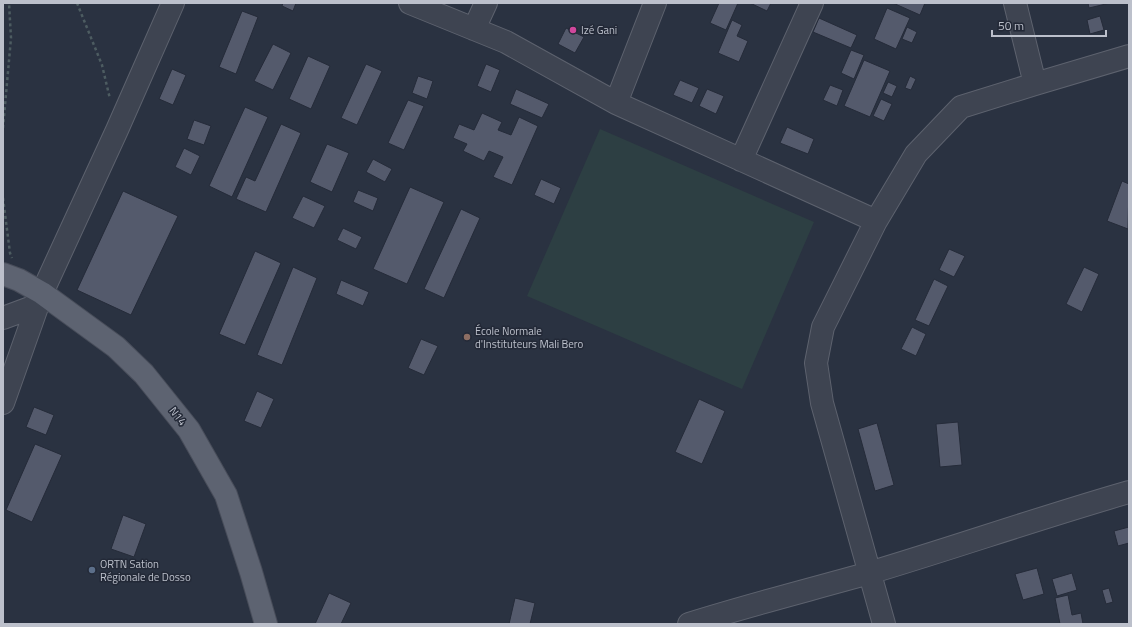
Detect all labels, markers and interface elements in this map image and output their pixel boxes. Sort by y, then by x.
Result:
scale bar [992,12,1106,38]
text: 50 m [998,16,1024,35]
place label: Izé Gani [581,22,617,38]
marker: Izé Gani [568,25,578,35]
place label: École Normale d'Instituteurs Mali Bero [475,323,584,352]
marker: École Normale d'Instituteurs Mali Bero [462,332,472,342]
street label: N14 [166,403,190,429]
place label: ORTN Sation Régionale de Dosso [100,556,191,585]
marker: ORTN Sation Régionale de Dosso [87,565,97,575]

